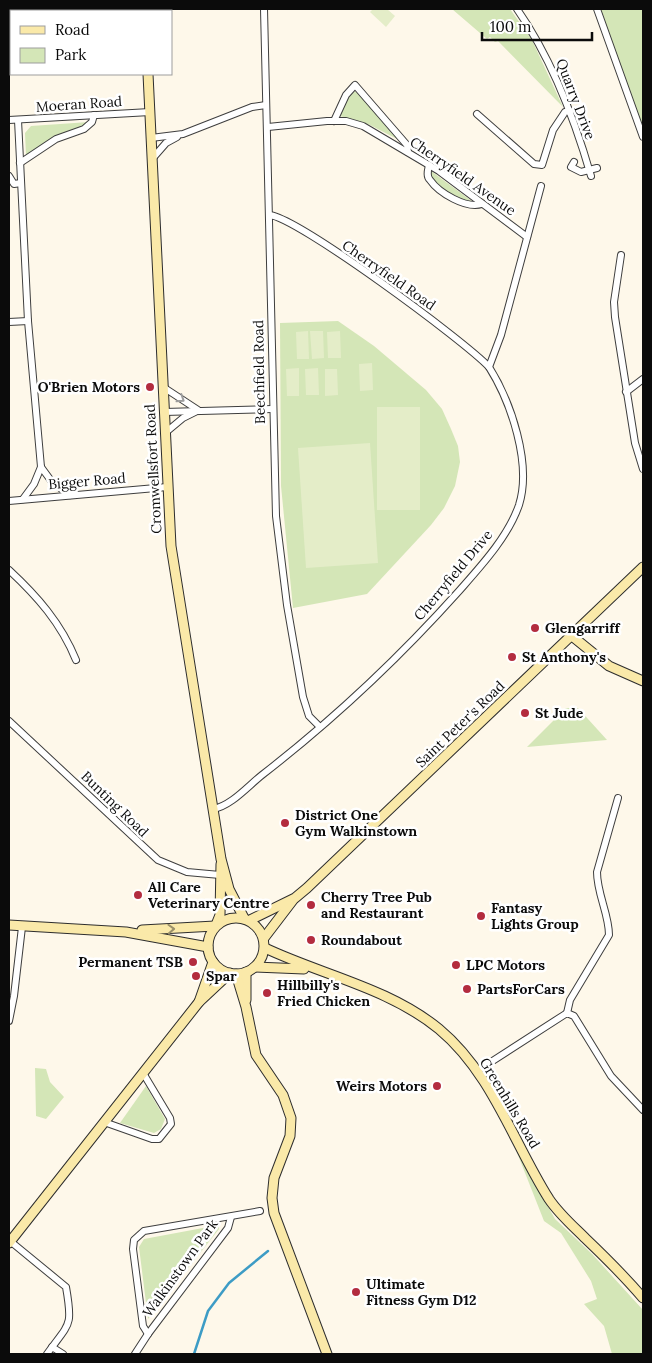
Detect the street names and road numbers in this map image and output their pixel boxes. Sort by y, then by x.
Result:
street label: Quarry Drive [552,56,600,142]
street label: Moeran Road [35,92,123,116]
street label: Cherryfield Avenue [407,133,520,220]
street label: Cherryfield Road [339,236,439,314]
street label: Beechfield Road [249,320,269,424]
street label: Cromwellsfort Road [141,404,165,534]
street label: Bigger Road [47,469,127,493]
street label: Cherryfield Drive [410,526,496,624]
street label: Saint Peter's Road [412,677,508,771]
street label: Bunting Road [77,767,153,841]
street label: Greenhills Road [476,1054,544,1152]
street label: Walkinstown Park [138,1215,222,1321]

